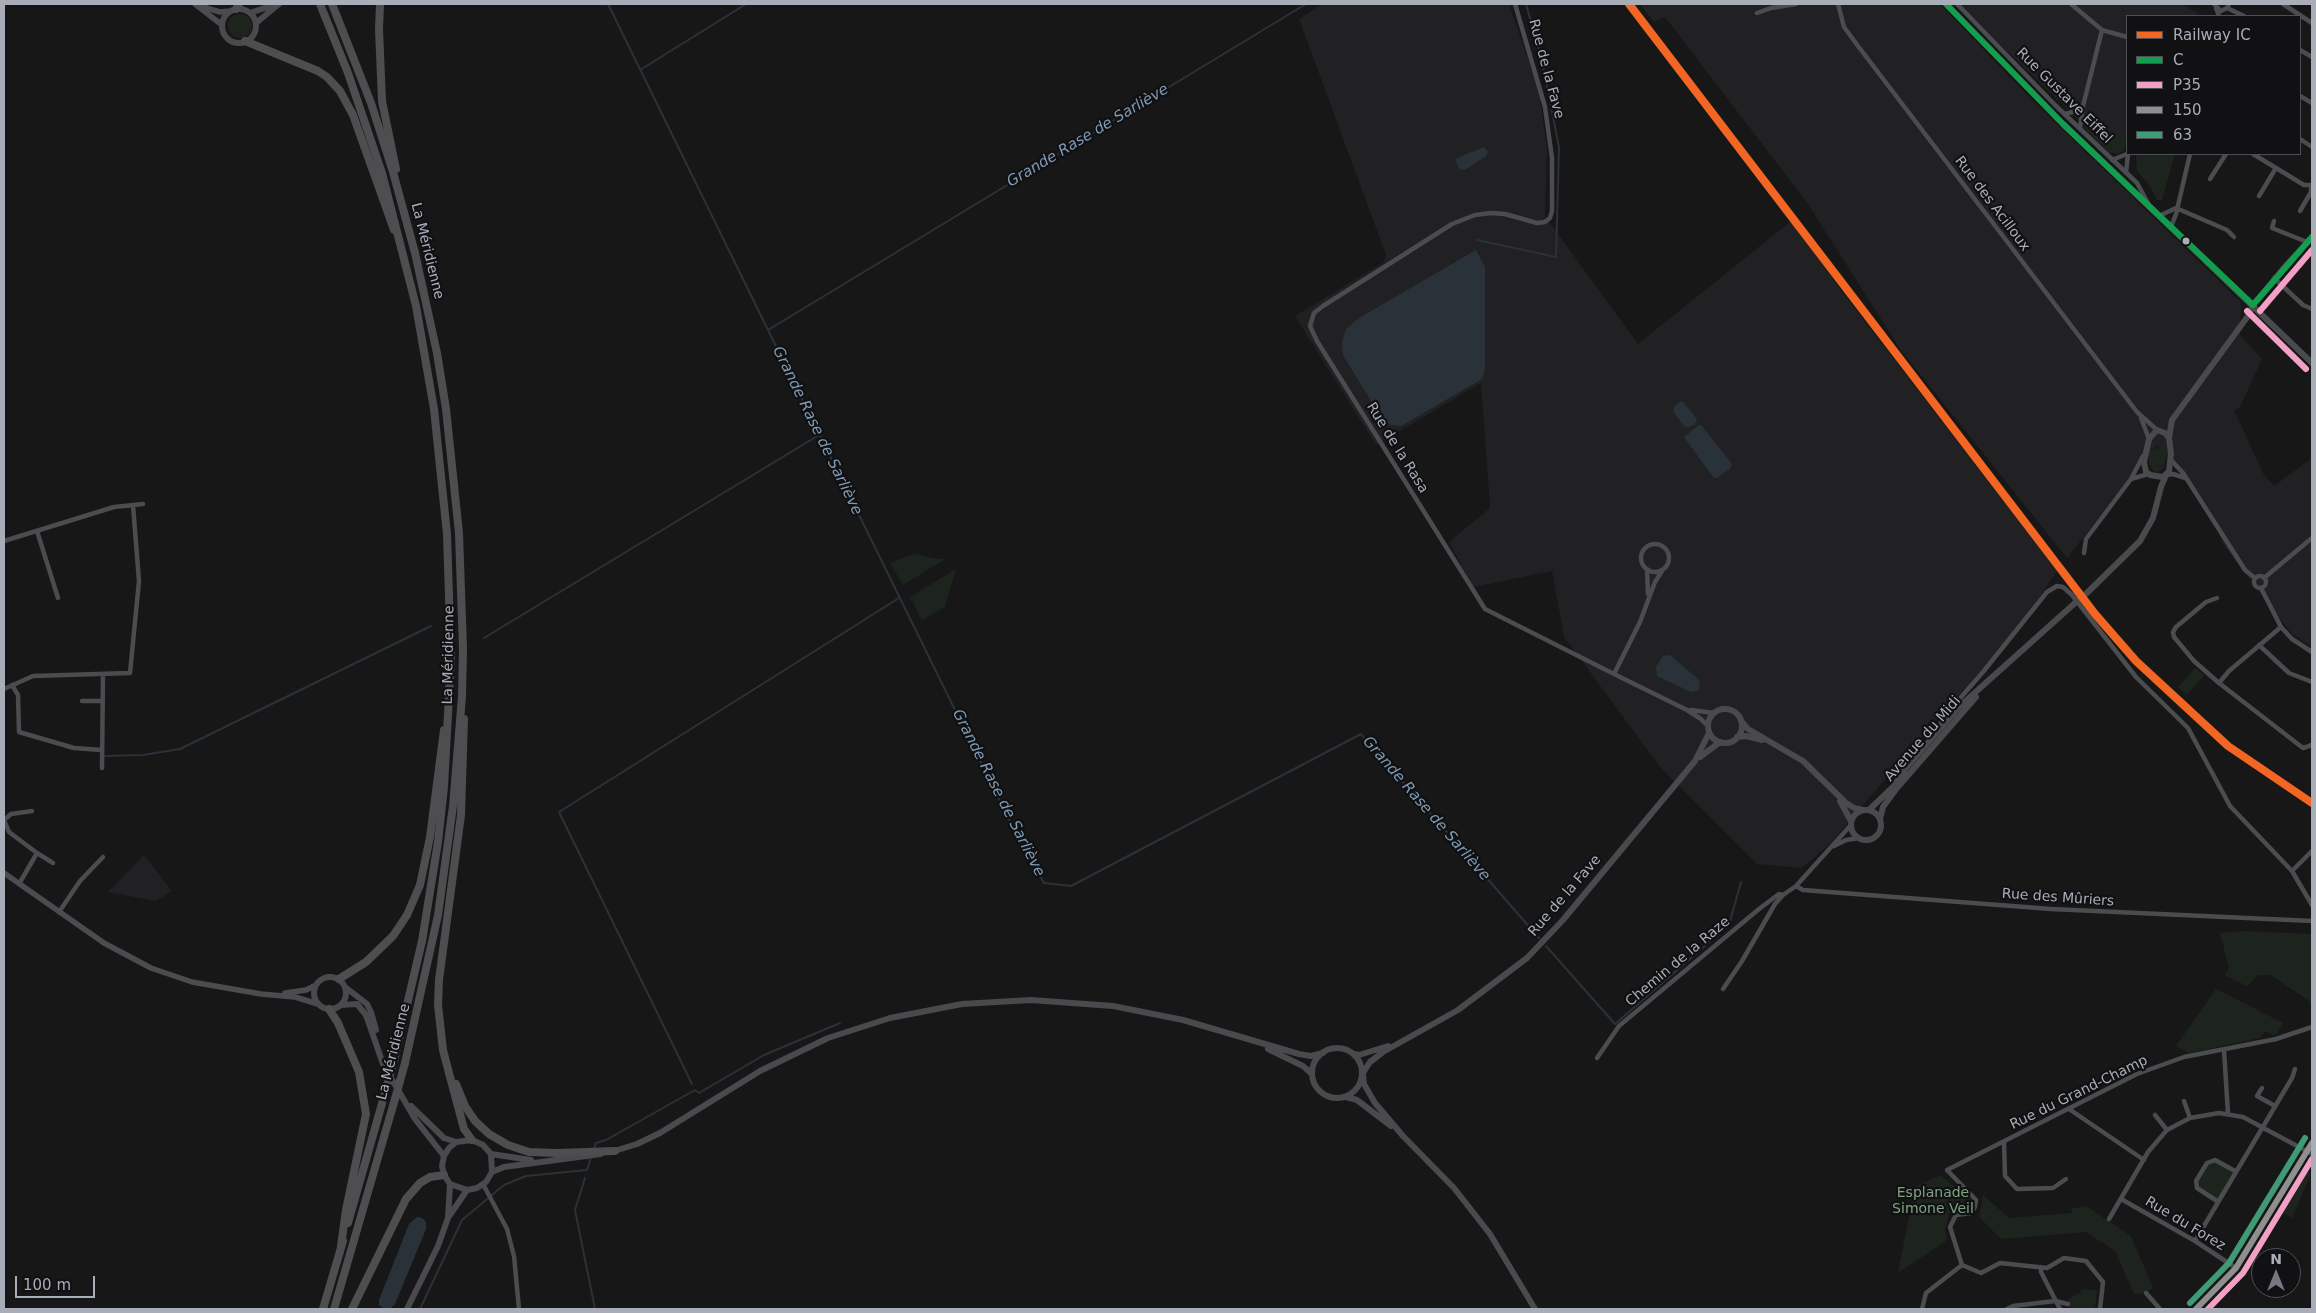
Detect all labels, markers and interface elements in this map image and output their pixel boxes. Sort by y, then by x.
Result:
legend [2126,15,2301,155]
street label: Rue de la Fave [1525,17,1567,121]
text: Railway IC [2173,26,2251,44]
street label: Rue Gustave Eiffel [2013,45,2115,147]
text: C [2173,51,2183,69]
text: P35 [2173,76,2201,94]
water label: Grande Rase de Sarliève [1004,81,1172,191]
text: 150 [2173,101,2202,119]
text: 63 [2173,126,2192,144]
street label: Rue des Acilloux [1951,153,2033,255]
street label: La Méridienne [407,201,447,301]
unlabelled marker [2181,236,2191,246]
water label: Grande Rase de Sarliève [768,344,866,518]
street label: Rue de la Rasa [1362,400,1432,496]
street label: La Méridienne [440,605,458,705]
street label: Avenue du Midi [1881,693,1965,785]
water label: Grande Rase de Sarliève [948,706,1048,880]
water label: Grande Rase de Sarliève [1358,733,1494,885]
street label: Rue de la Fave [1525,852,1605,940]
street label: Rue des Mûriers [2001,886,2115,910]
street label: Chemin de la Raze [1622,913,1734,1011]
street label: La Méridienne [374,1002,414,1102]
street label: Rue du Grand-Champ [2007,1052,2151,1134]
park label: Esplanade Simone Veil [1892,1185,1974,1218]
street label: Rue du Forez [2142,1193,2228,1255]
north arrow [2251,1248,2301,1298]
text: N [2270,1251,2282,1267]
scale bar [18,1266,98,1298]
text: 100 m [23,1276,71,1294]

